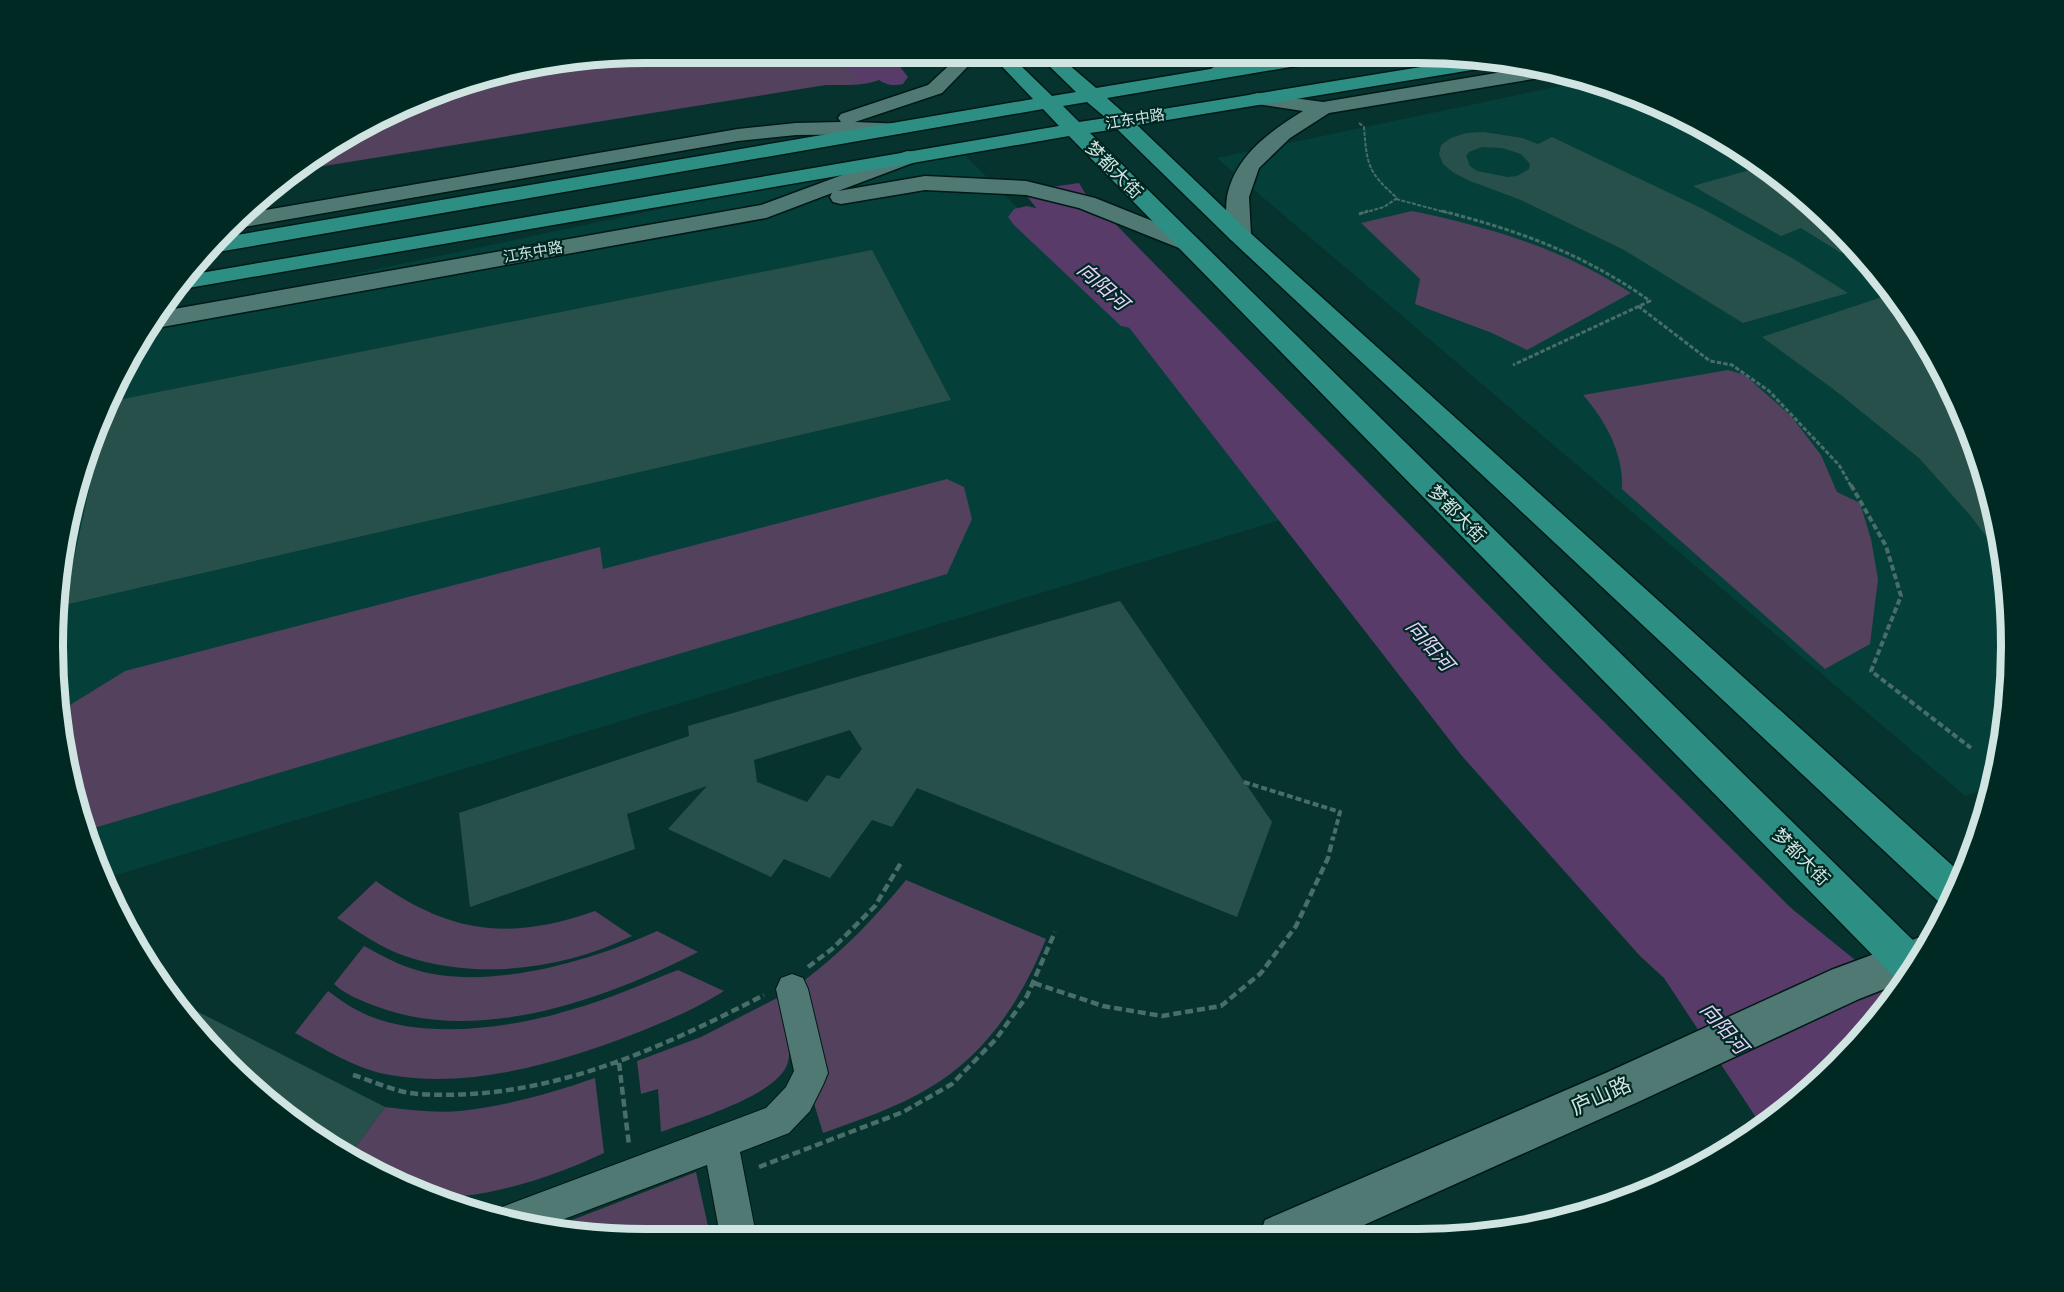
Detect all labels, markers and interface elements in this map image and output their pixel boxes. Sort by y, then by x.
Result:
street label: 江东中路 [1104,105,1166,132]
street label: 梦都大街 [1082,137,1147,202]
street label: 江东中路 [502,238,564,265]
water label: 向阳河 [1073,257,1136,317]
street label: 梦都大街 [1425,481,1490,546]
water label: 向阳河 [1402,614,1461,678]
street label: 梦都大街 [1769,824,1834,889]
water label: 向阳河 [1696,997,1755,1061]
street label: 庐山路 [1567,1071,1634,1119]

